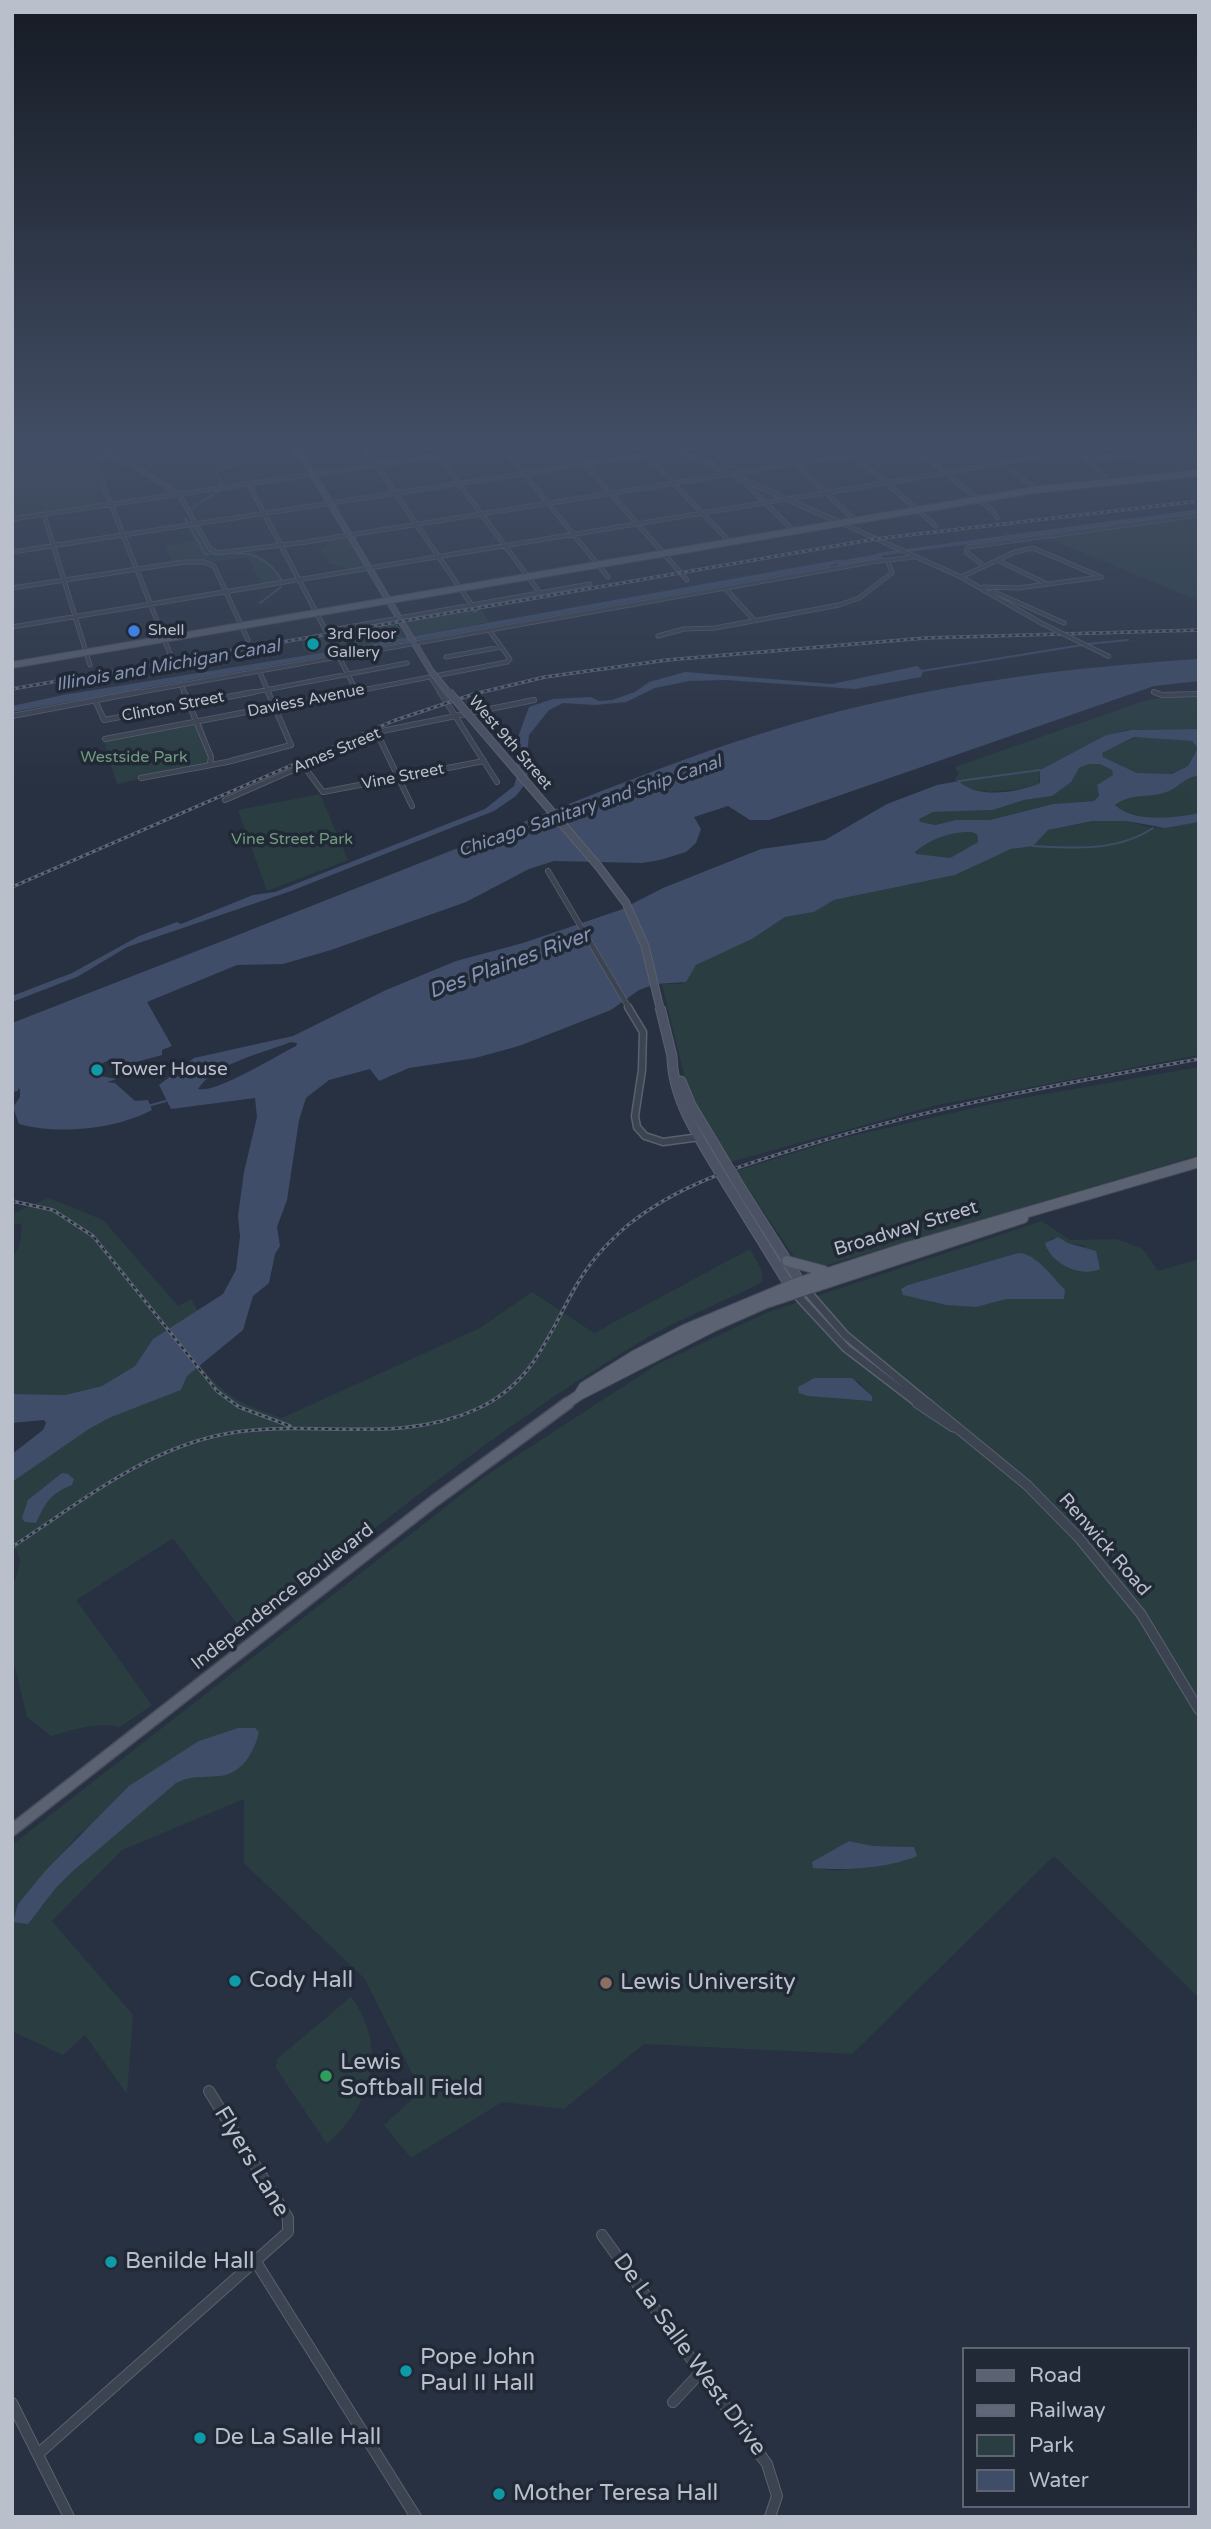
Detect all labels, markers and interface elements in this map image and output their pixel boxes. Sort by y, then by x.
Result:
place label: Shell [148,621,184,641]
marker: Shell [126,623,142,639]
place label: 3rd Floor Gallery [327,625,396,663]
water label: Illinois and Michigan Canal [54,636,282,696]
marker: 3rd Floor Gallery [305,636,321,652]
street label: Daviess Avenue [246,680,366,722]
street label: Clinton Street [120,688,226,726]
street label: West 9th Street [464,692,556,794]
street label: Ames Street [290,724,384,778]
park label: Westside Park [80,748,188,768]
water label: Chicago Sanitary and Ship Canal [455,752,725,862]
street label: Vine Street [360,760,446,794]
park label: Vine Street Park [231,830,353,850]
water label: Des Plaines River [426,923,594,1005]
place label: Tower House [111,1059,228,1081]
marker: Tower House [89,1062,105,1078]
street label: Broadway Street [831,1196,981,1262]
street label: Renwick Road [1053,1489,1155,1601]
street label: Independence Boulevard [187,1519,379,1675]
place label: Cody Hall [249,1967,353,1995]
place label: Lewis University [620,1969,796,1997]
marker: Cody Hall [227,1973,243,1989]
marker: Lewis University [598,1975,614,1991]
place label: Lewis Softball Field [340,2049,483,2103]
marker: Lewis Softball Field [318,2068,334,2084]
street label: Flyers Lane [207,2102,295,2222]
place label: Benilde Hall [125,2248,255,2276]
street label: De La Salle West Drive [606,2249,772,2461]
marker: Benilde Hall [103,2254,119,2270]
place label: Pope John Paul II Hall [420,2344,535,2398]
legend [962,2347,1190,2508]
marker: Pope John Paul II Hall [398,2363,414,2379]
text: Road [1029,2363,1082,2388]
text: Railway [1029,2398,1106,2423]
place label: De La Salle Hall [214,2424,381,2452]
marker: De La Salle Hall [192,2430,208,2446]
text: Park [1029,2433,1074,2458]
text: Water [1029,2468,1089,2493]
place label: Mother Teresa Hall [513,2480,718,2508]
marker: Mother Teresa Hall [491,2486,507,2502]

